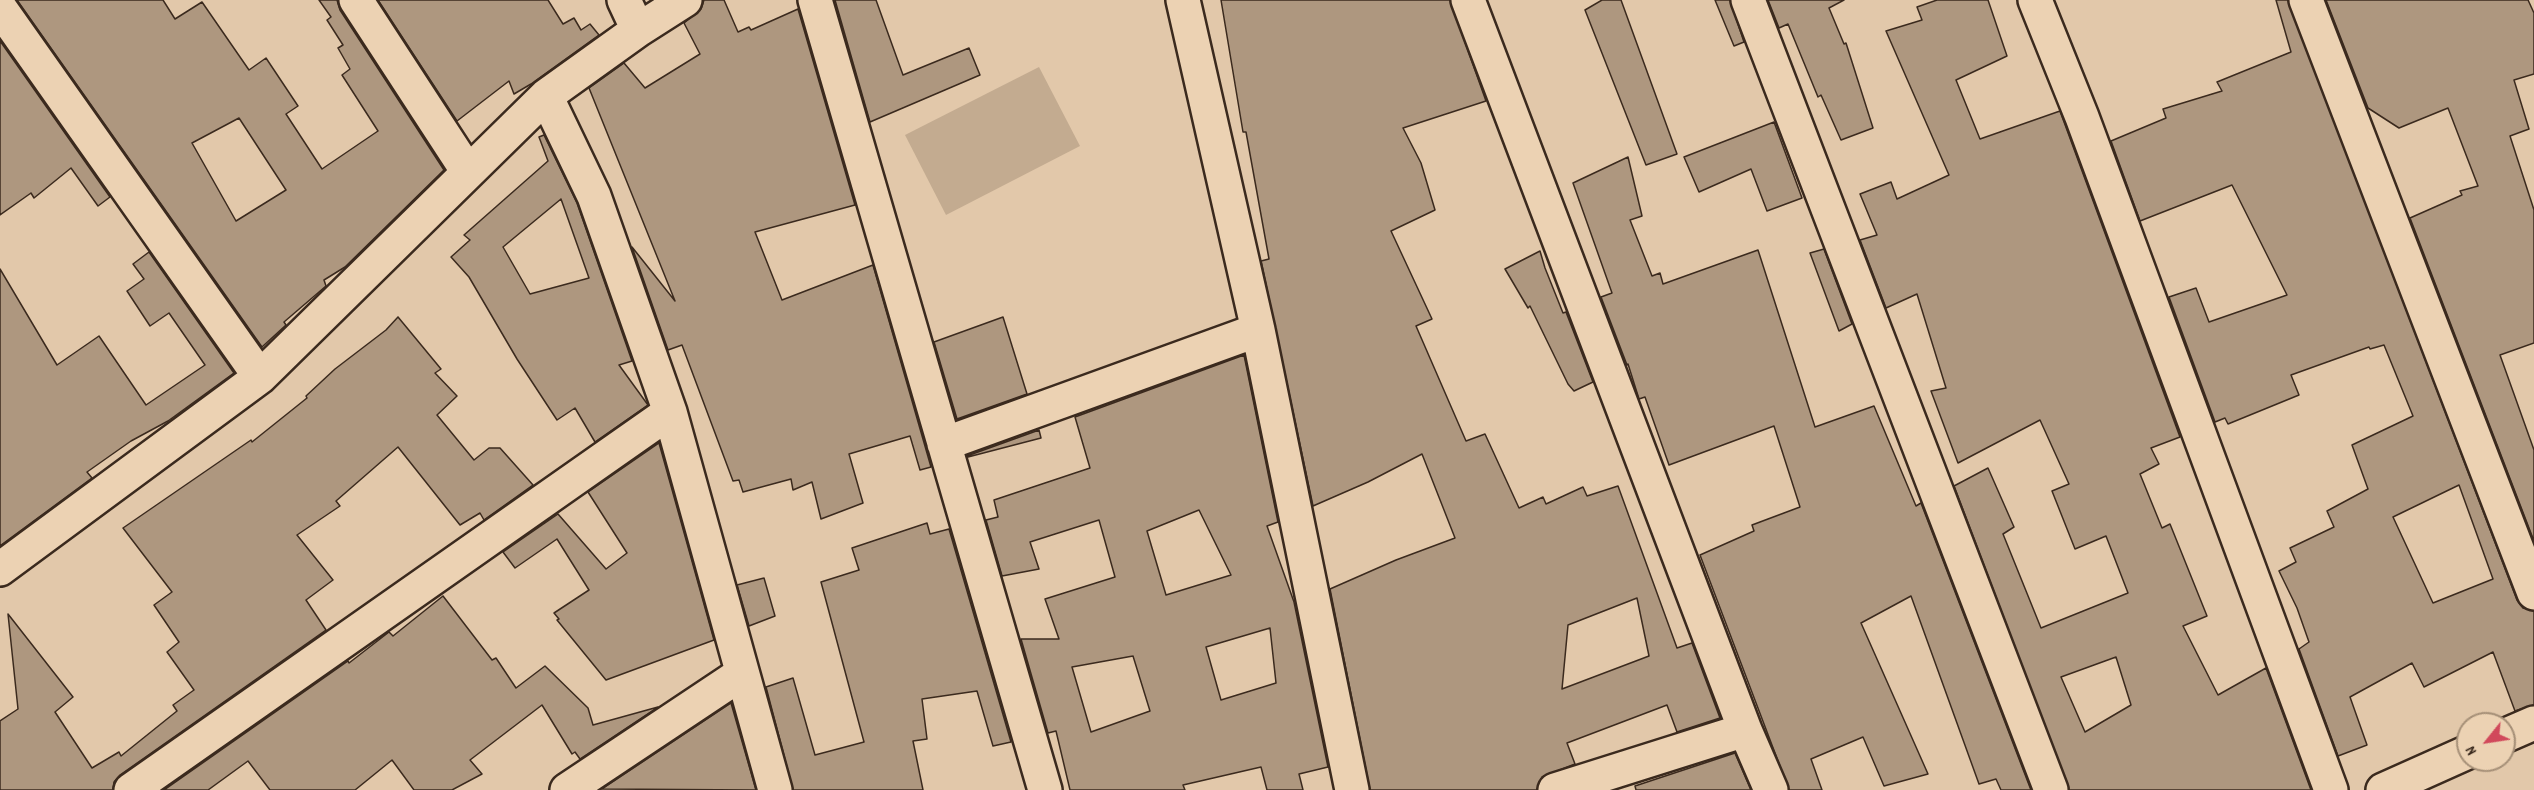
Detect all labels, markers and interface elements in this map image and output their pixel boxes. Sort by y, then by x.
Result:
north arrow [2456,712,2516,772]
text: N [2460,741,2484,759]

